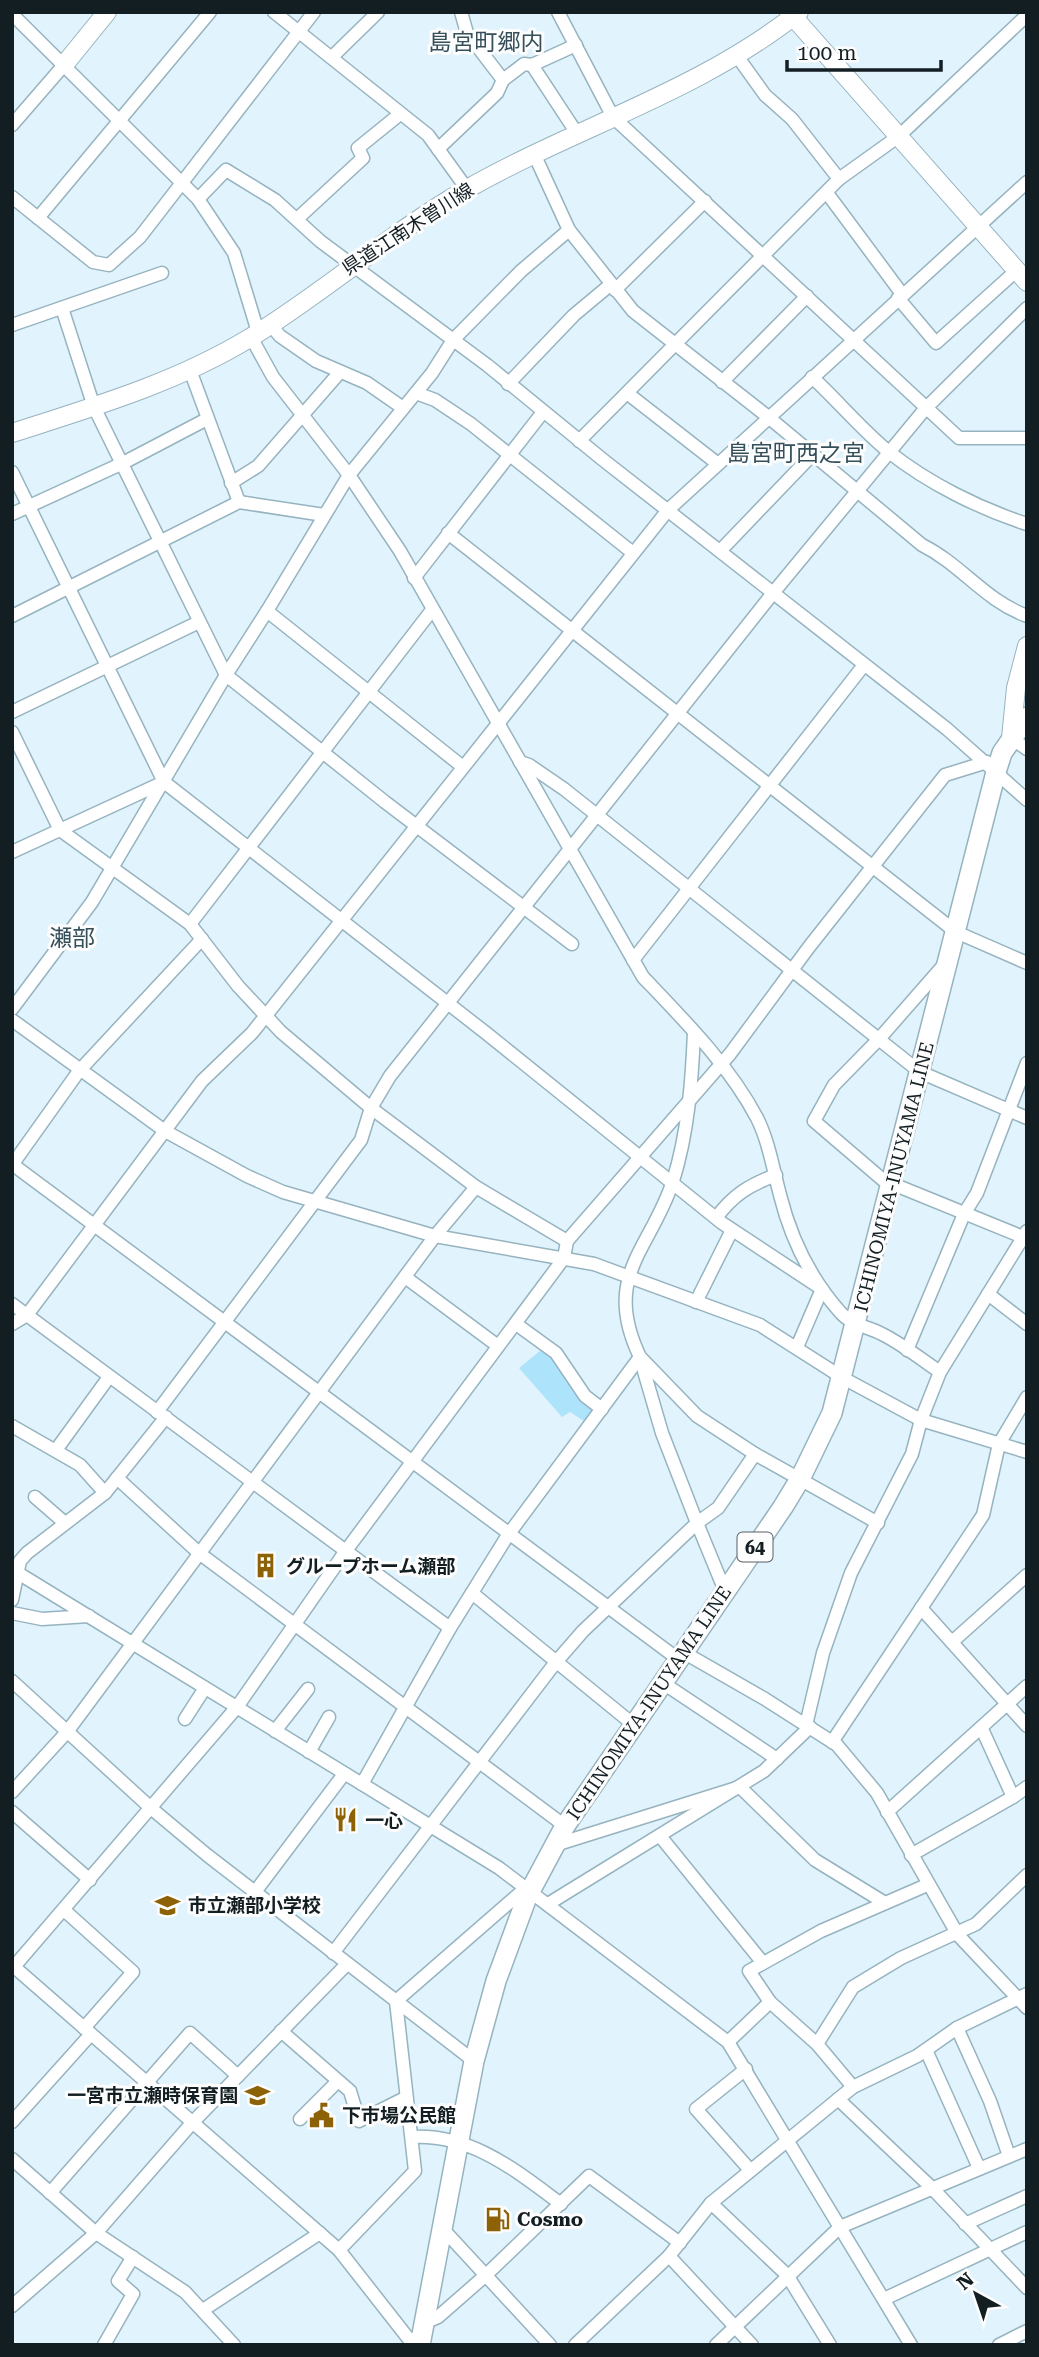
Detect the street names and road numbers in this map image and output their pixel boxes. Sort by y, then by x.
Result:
street label: 県道江南木曽川線 [338,178,478,280]
street label: ICHINOMIYA-INUYAMA LINE [849,1040,939,1314]
road number: 64 [738,1532,772,1562]
street label: ICHINOMIYA-INUYAMA LINE [562,1582,736,1824]

